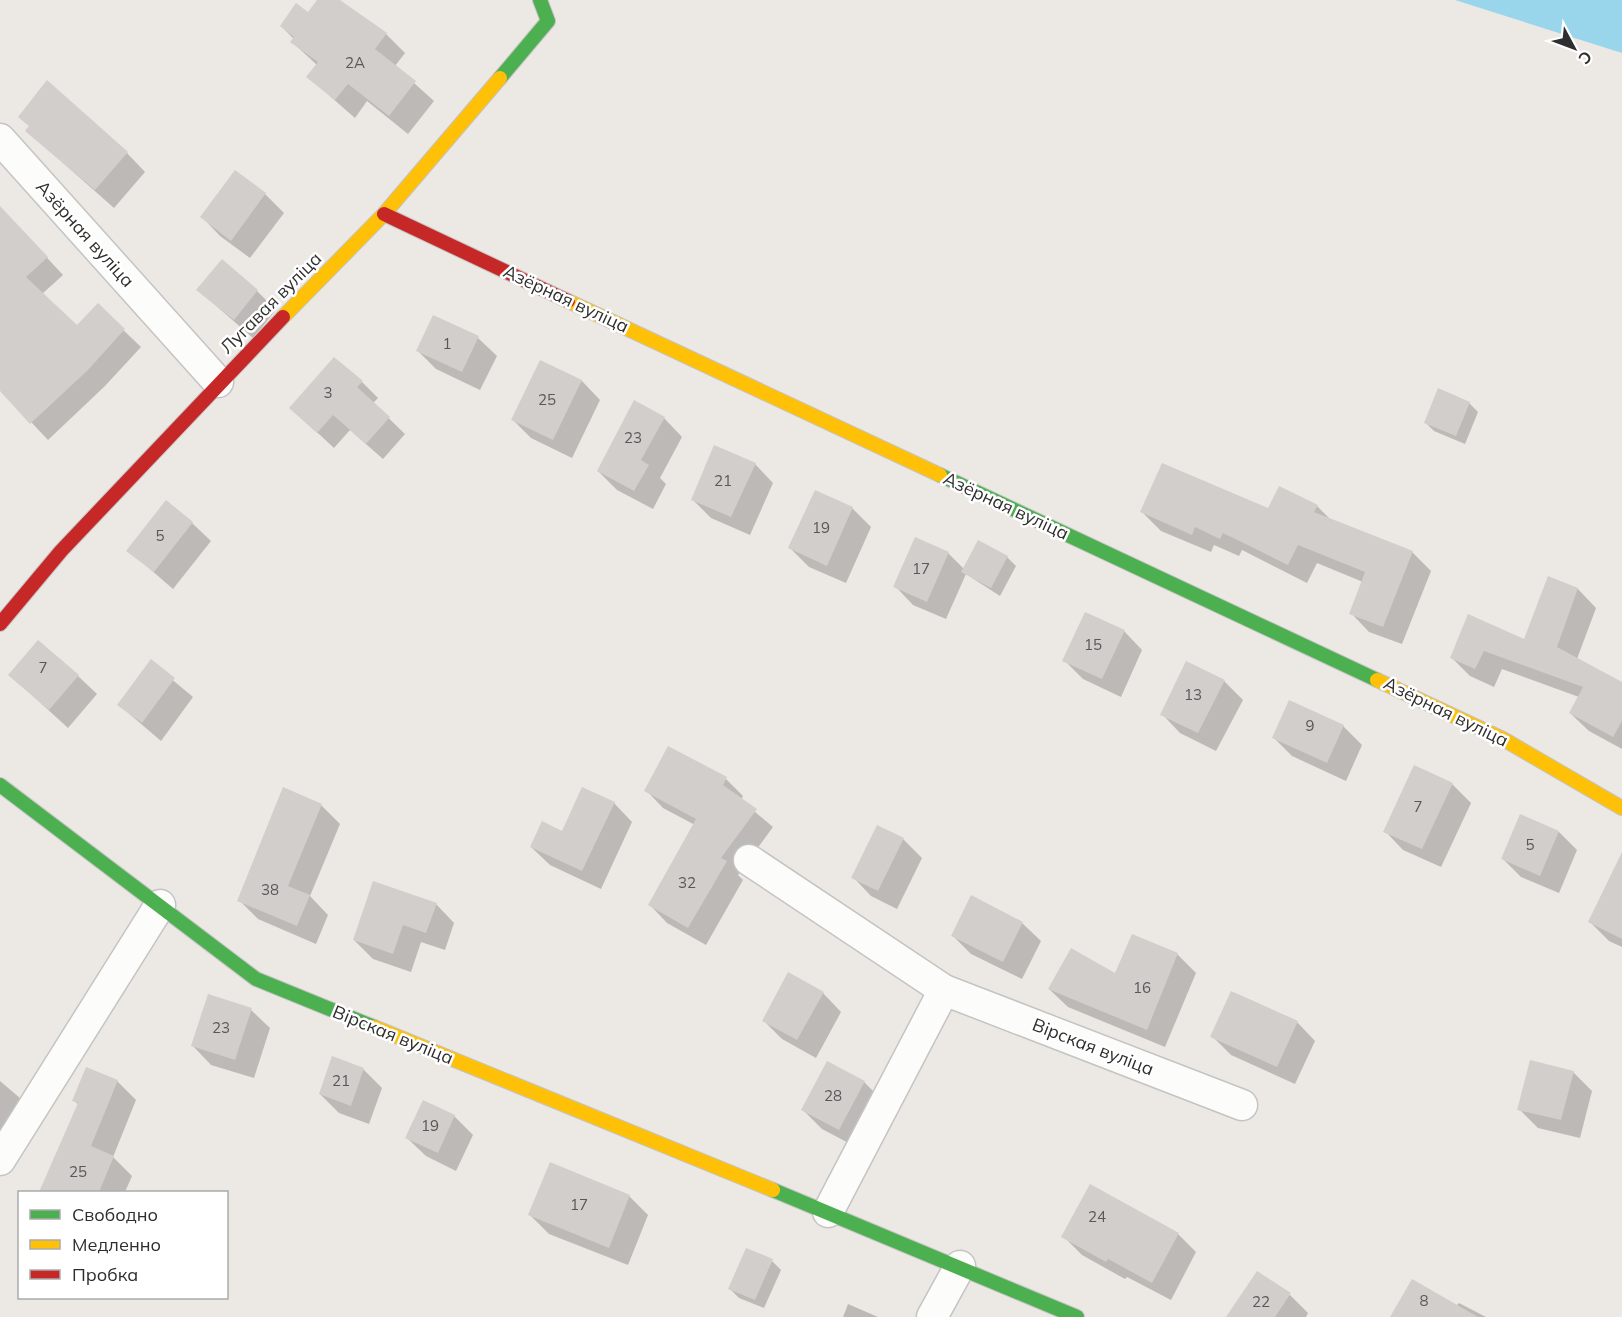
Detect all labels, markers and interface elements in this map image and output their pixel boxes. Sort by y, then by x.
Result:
north arrow [1544,18,1604,78]
text: С [1574,47,1596,69]
house number: 2А [345,53,365,72]
street label: Азёрная вуліца [31,175,139,292]
street label: Лугавая вуліца [215,247,326,358]
street label: Азёрная вуліца [500,259,633,338]
house number: 1 [442,334,452,353]
house number: 3 [323,383,333,402]
house number: 25 [538,390,556,409]
house number: 23 [624,428,642,447]
street label: Азёрная вуліца [940,466,1073,545]
house number: 21 [714,471,732,490]
house number: 19 [812,518,830,537]
house number: 5 [155,526,165,545]
house number: 17 [912,559,930,578]
house number: 15 [1084,635,1102,654]
house number: 7 [38,658,48,677]
street label: Азёрная вуліца [1380,671,1512,752]
house number: 13 [1184,685,1202,704]
house number: 9 [1305,716,1315,735]
house number: 7 [1413,797,1423,816]
house number: 5 [1525,835,1535,854]
house number: 32 [678,873,696,892]
house number: 38 [261,880,279,899]
house number: 16 [1133,978,1151,997]
street label: Вірская вуліца [329,1000,457,1069]
street label: Вірская вуліца [1029,1013,1157,1080]
house number: 23 [212,1018,230,1037]
house number: 21 [332,1071,350,1090]
house number: 28 [824,1086,842,1105]
house number: 19 [421,1116,439,1135]
house number: 25 [69,1162,87,1181]
legend [18,1191,228,1299]
house number: 17 [570,1195,588,1214]
text: Свободно [72,1203,158,1226]
house number: 24 [1088,1207,1106,1226]
text: Медленно [72,1233,161,1256]
text: Пробка [72,1263,138,1286]
house number: 8 [1419,1291,1429,1310]
house number: 22 [1252,1292,1270,1311]

